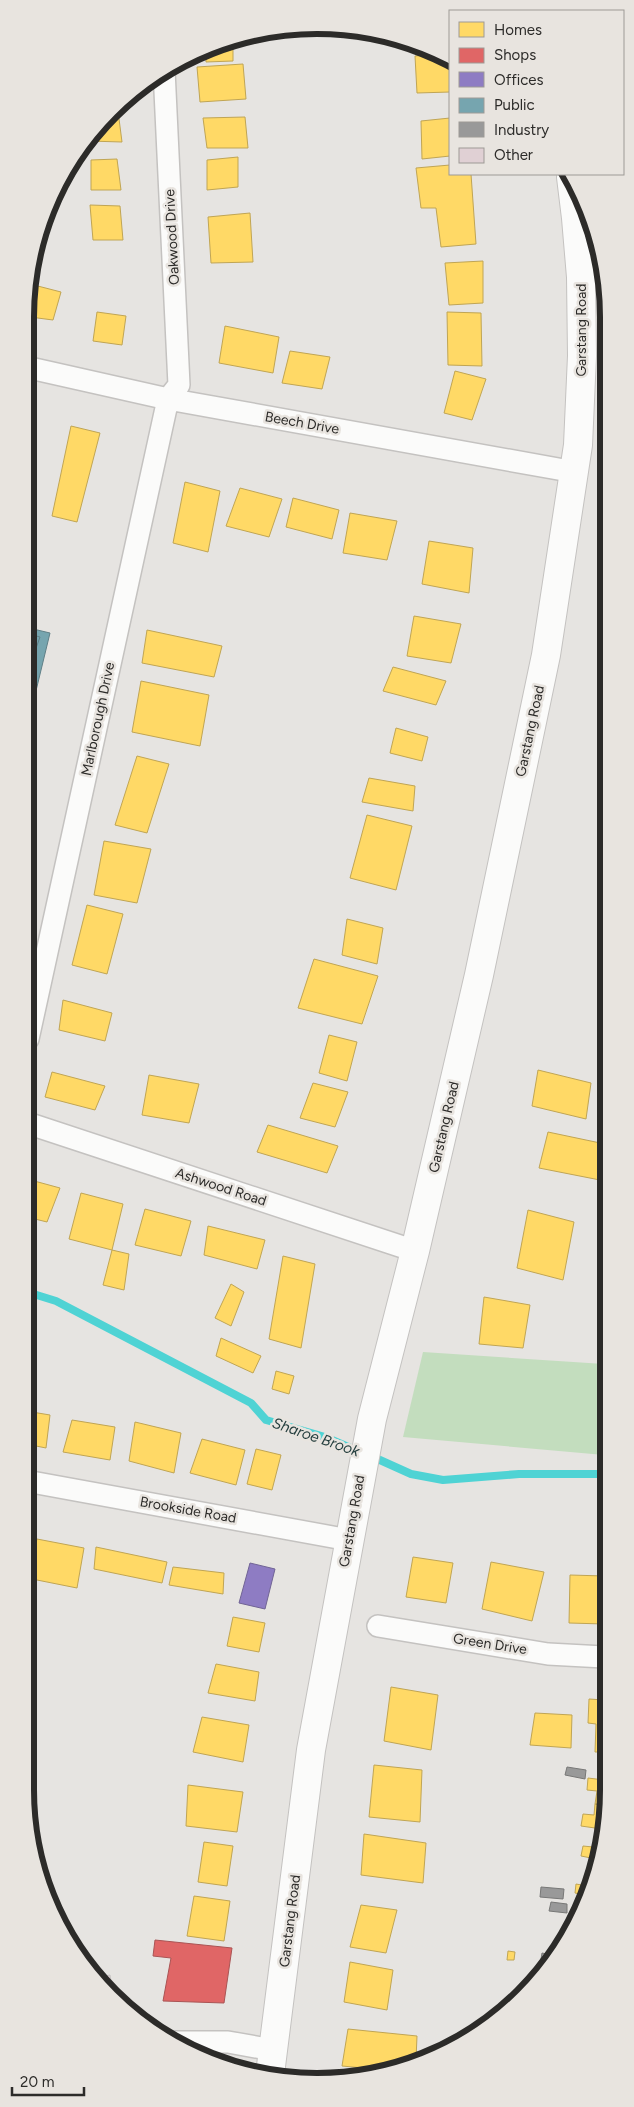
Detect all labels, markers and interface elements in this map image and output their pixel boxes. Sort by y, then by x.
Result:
legend [449,10,624,175]
text: Homes [494,21,542,39]
text: Shops [494,46,536,64]
text: Offices [494,71,544,89]
text: Public [494,96,535,114]
text: Industry [494,121,549,139]
text: Other [494,146,533,164]
street label: Oakwood Drive [161,188,183,285]
street label: Garstang Road [573,283,590,377]
street label: Beech Drive [264,408,341,438]
street label: Marlborough Drive [78,660,118,777]
street label: Garstang Road [512,684,548,778]
street label: Garstang Road [425,1080,463,1174]
street label: Ashwood Road [173,1164,269,1210]
water label: Sharoe Brook [270,1414,363,1461]
street label: Garstang Road [336,1474,368,1568]
street label: Brookside Road [138,1493,238,1527]
street label: Green Drive [452,1630,528,1658]
street label: Garstang Road [276,1874,304,1968]
scale bar [12,2064,85,2096]
text: 20 m [20,2073,54,2091]

